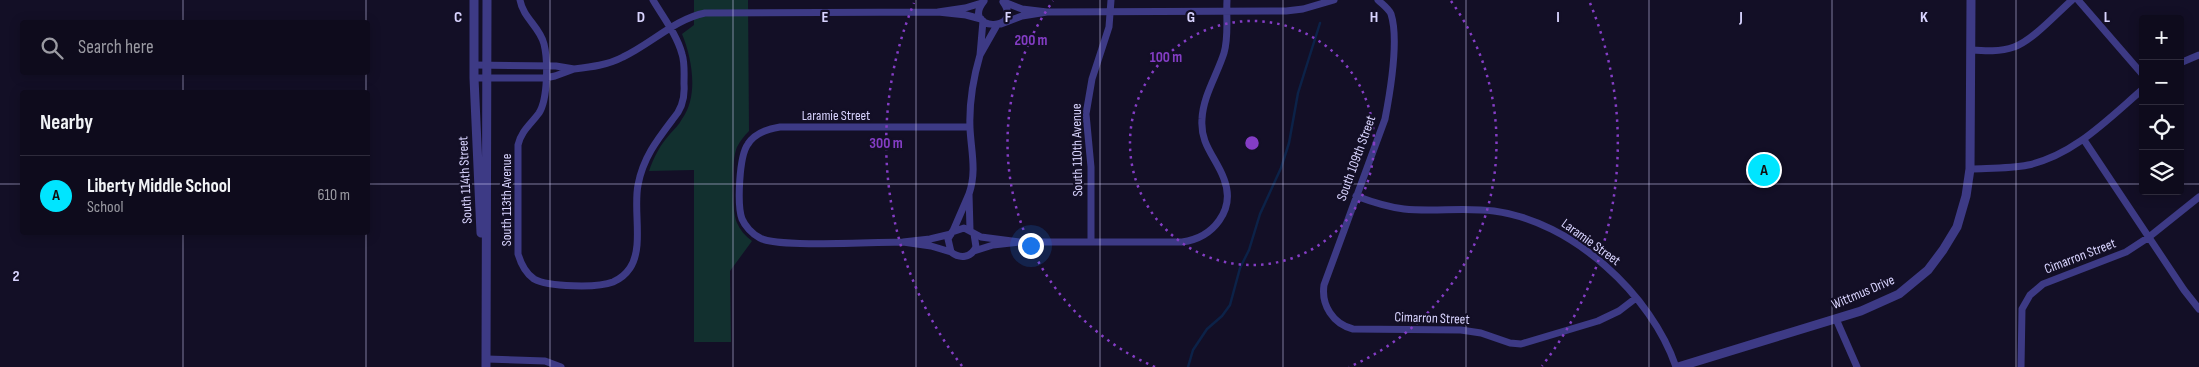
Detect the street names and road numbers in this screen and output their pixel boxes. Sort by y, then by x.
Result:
street label: South 110th Avenue [1068,103,1086,197]
street label: Laramie Street [802,107,870,124]
street label: South 109th Street [1333,113,1379,203]
street label: South 114th Street [454,136,476,224]
street label: South 113th Avenue [498,154,515,246]
street label: Laramie Street [1558,215,1624,269]
street label: Cimarron Street [2042,235,2118,277]
street label: Wittmus Drive [1829,271,1897,313]
street label: Cimarron Street [1394,308,1470,328]

